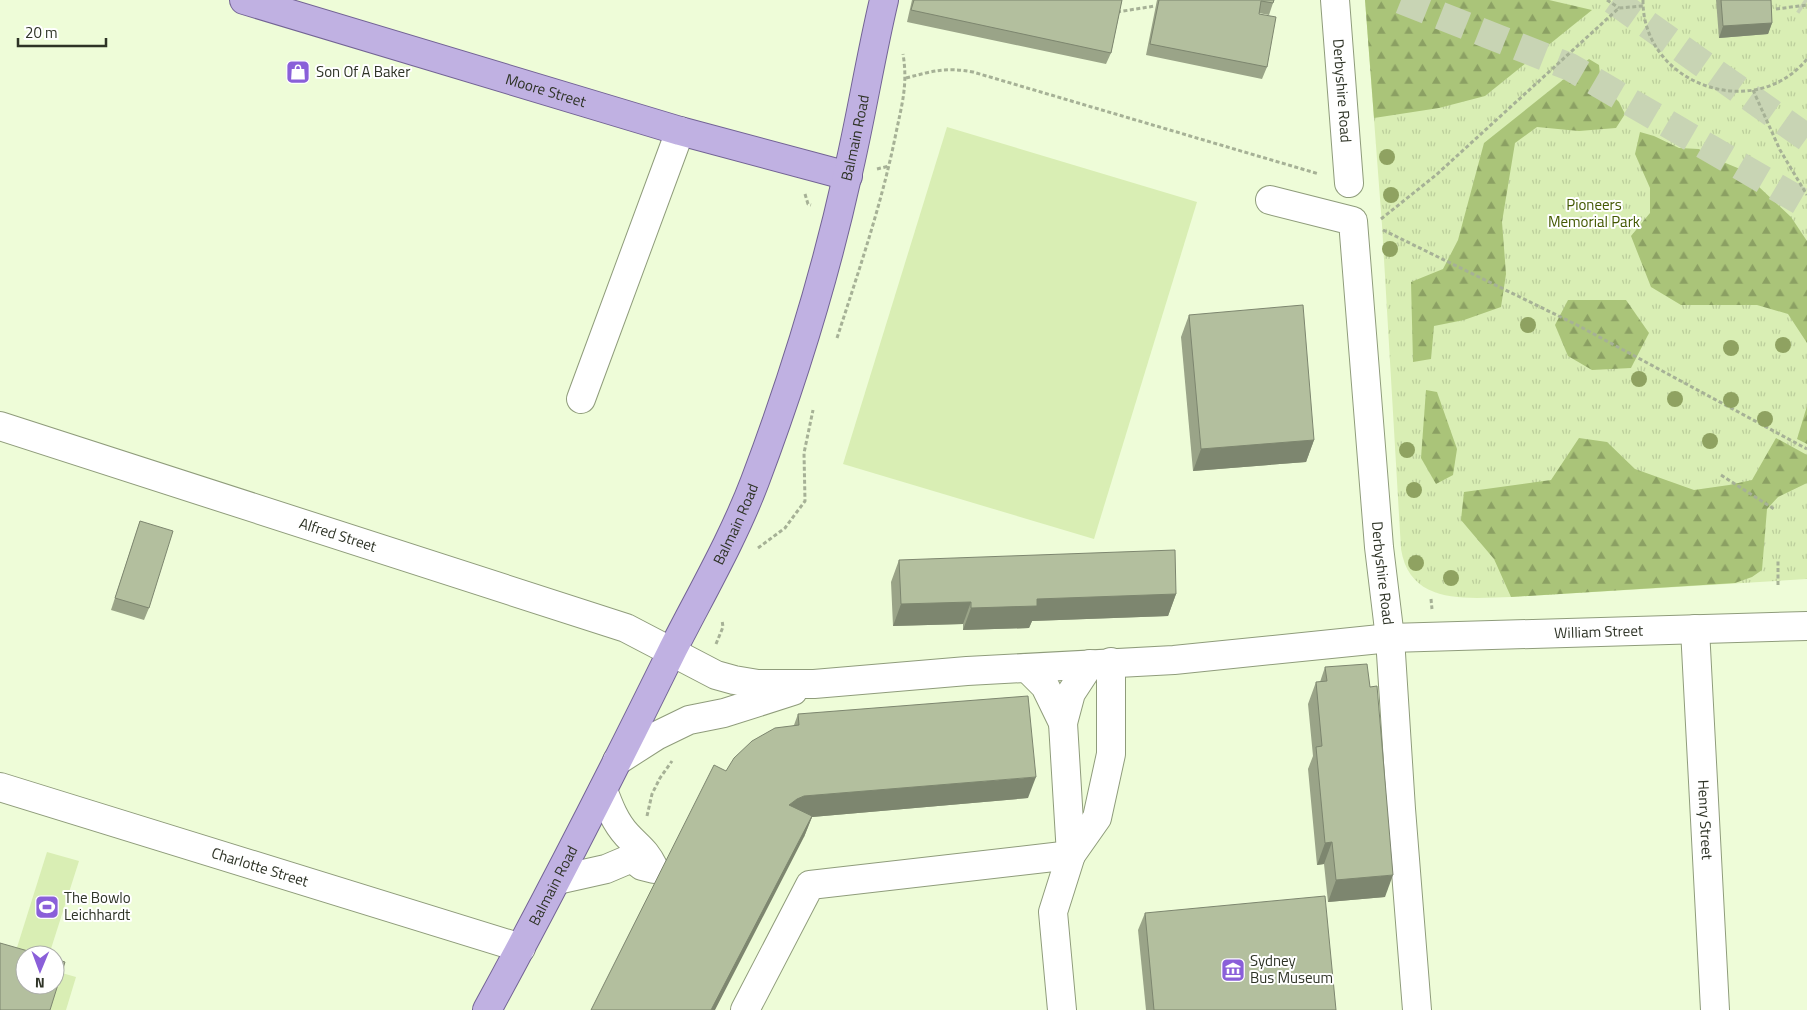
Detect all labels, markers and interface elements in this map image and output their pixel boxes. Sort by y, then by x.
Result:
scale bar [18,15,105,47]
text: 20 m [25,21,58,44]
street label: Derbyshire Road [1327,38,1358,143]
shop icon: Son Of A Baker [285,59,311,85]
place label: Son Of A Baker [316,60,410,83]
street label: Moore Street [503,67,590,113]
street label: Balmain Road [834,93,875,183]
park label: Pioneers Memorial Park [1548,193,1640,233]
street label: Balmain Road [707,480,764,569]
street label: Alfred Street [296,511,380,558]
street label: Derbyshire Road [1366,520,1400,626]
street label: William Street [1554,619,1644,644]
street label: Henry Street [1692,779,1719,861]
street label: Charlotte Street [209,841,312,893]
street label: Balmain Road [522,841,583,929]
place label: The Bowlo Leichhardt [64,886,131,926]
sports icon: The Bowlo Leichhardt [34,894,60,920]
north arrow [15,945,65,995]
place label: Sydney Bus Museum [1250,949,1333,989]
museum icon: Sydney Bus Museum [1220,957,1246,983]
text: N [35,973,45,994]

